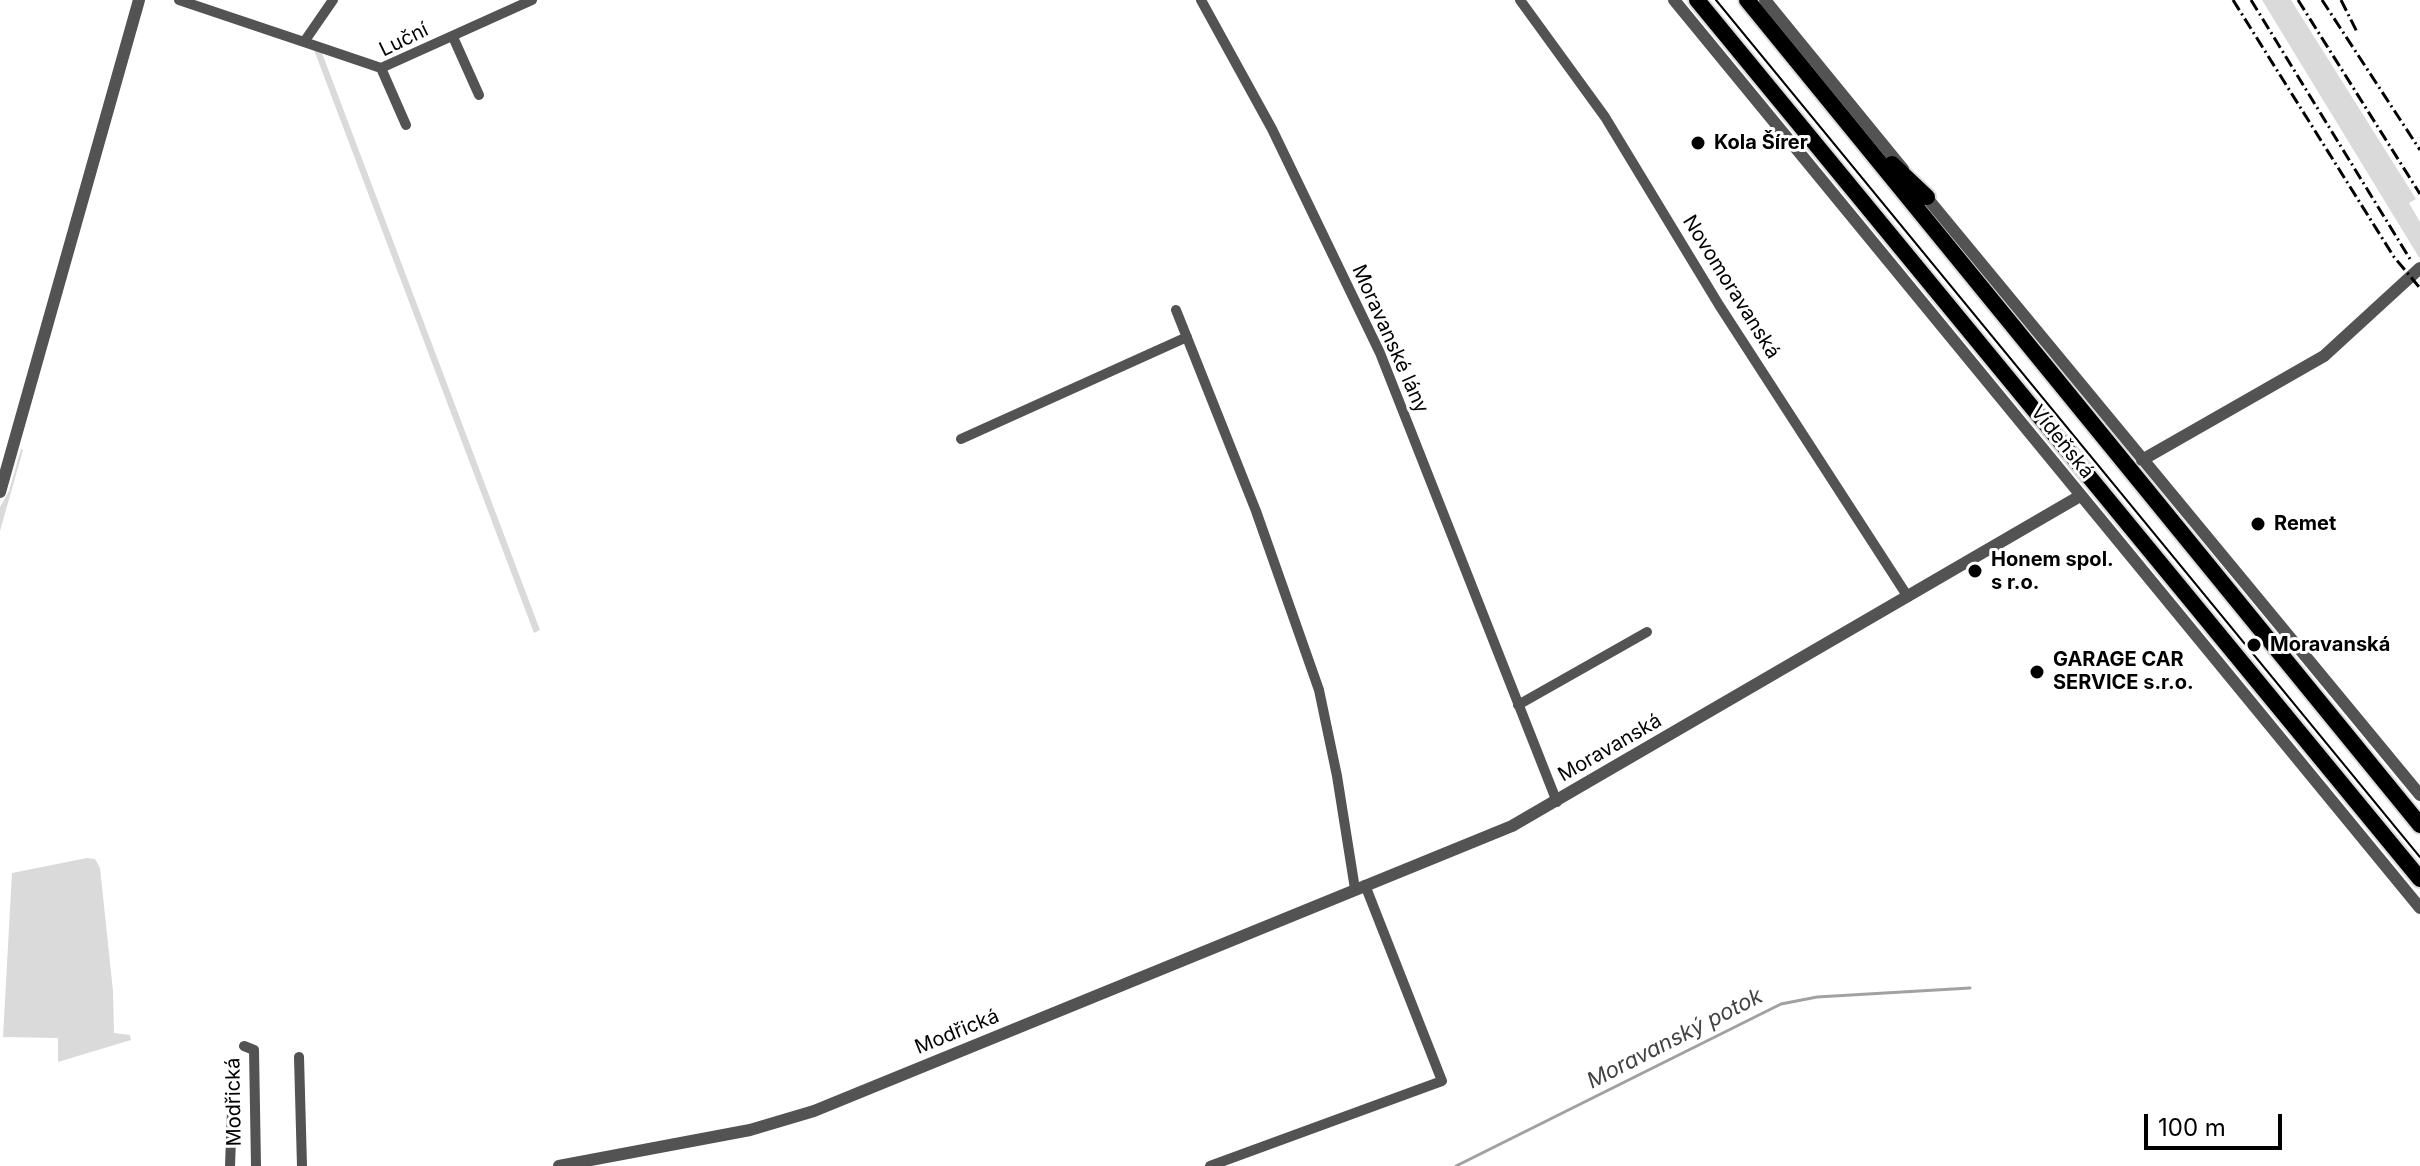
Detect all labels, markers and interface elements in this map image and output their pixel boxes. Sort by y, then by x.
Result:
street label: Luční [376,18,432,62]
place label: Kola Šírer [1714,131,1808,155]
marker: Kola Šírer [1689,134,1707,152]
street label: Novomoravanská [1677,211,1785,363]
street label: Moravanské lány [1347,261,1433,417]
street label: Vídeňská [2025,401,2099,483]
place label: Remet [2274,512,2336,536]
marker: Remet [2249,515,2267,533]
place label: Honem spol. s r.o. [1991,548,2114,595]
marker: Honem spol. s r.o. [1966,562,1984,580]
place label: Moravanská [2270,633,2390,657]
marker: Moravanská [2245,636,2263,654]
place label: GARAGE CAR SERVICE s.r.o. [2053,648,2194,695]
marker: GARAGE CAR SERVICE s.r.o. [2028,663,2046,681]
street label: Moravanská [1554,709,1666,787]
water label: Moravanský potok [1583,983,1767,1095]
street label: Modřická [911,1004,1003,1060]
street label: Modřická [221,1057,247,1147]
scale bar [2148,1098,2286,1148]
text: 100 m [2158,1113,2226,1142]

